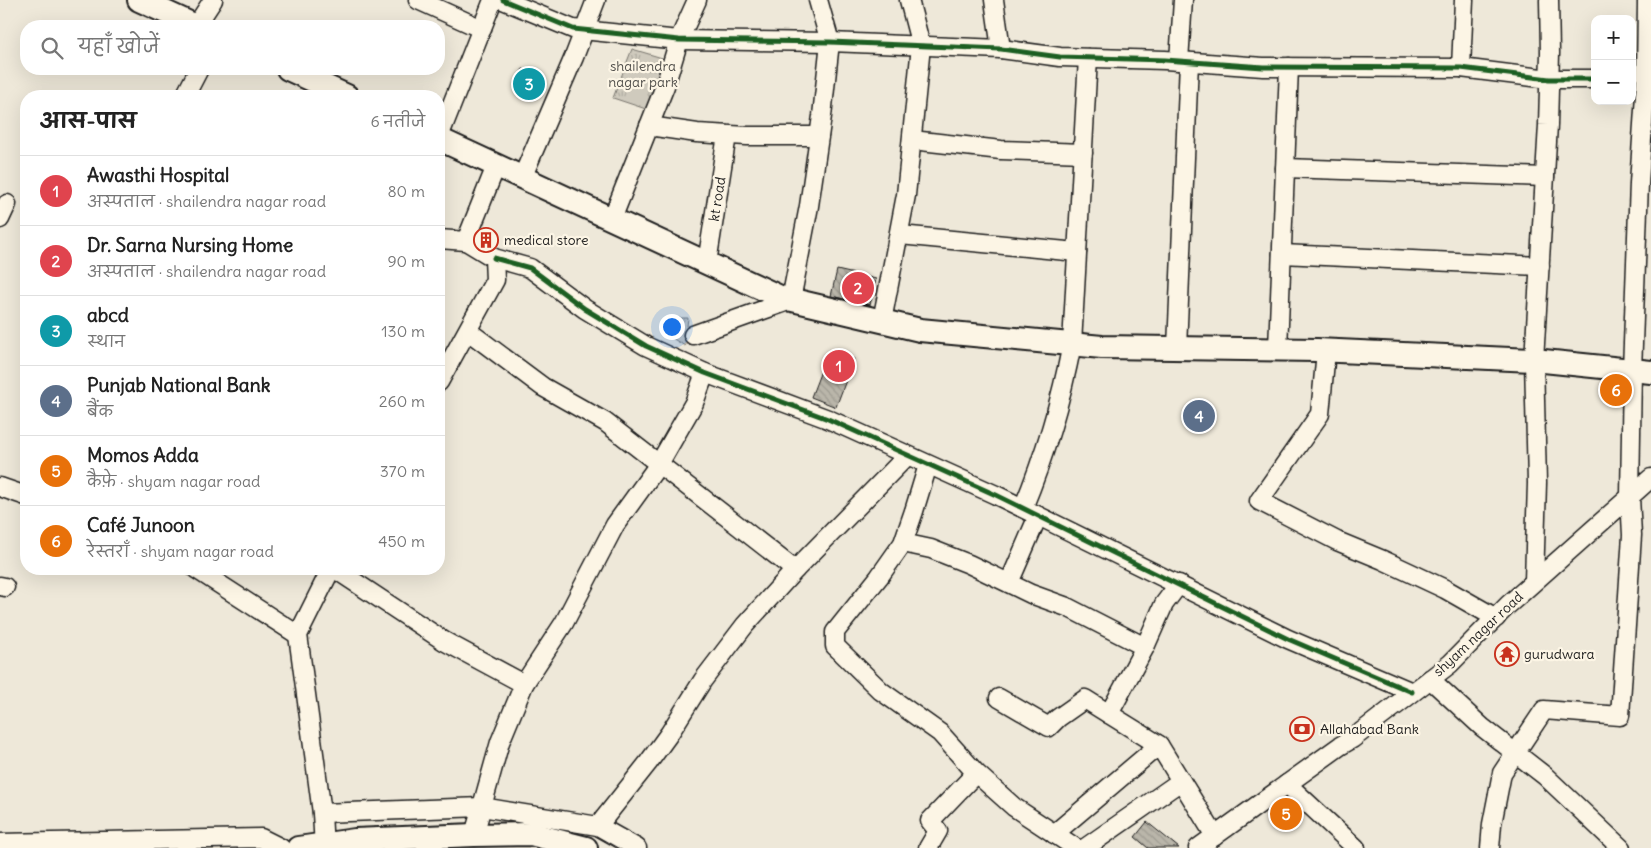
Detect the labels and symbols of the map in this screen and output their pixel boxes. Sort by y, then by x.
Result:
park label: shailendra nagar park [608,57,678,91]
pin: 3 [513,65,545,103]
street label: kt road [705,175,729,223]
building icon: medical store [473,227,499,253]
place label: medical store [504,231,588,249]
pin: 2 [842,269,874,307]
your location [659,314,685,340]
pin: 1 [823,347,855,385]
pin: 6 [1600,371,1632,409]
pin: 4 [1183,397,1215,435]
street label: shyam nagar road [1429,588,1527,680]
temple icon: gurudwara [1494,641,1520,667]
place label: gurudwara [1524,645,1595,663]
bank icon: Allahabad Bank [1289,716,1315,742]
place label: Allahabad Bank [1320,720,1419,738]
pin: 5 [1270,795,1302,833]

